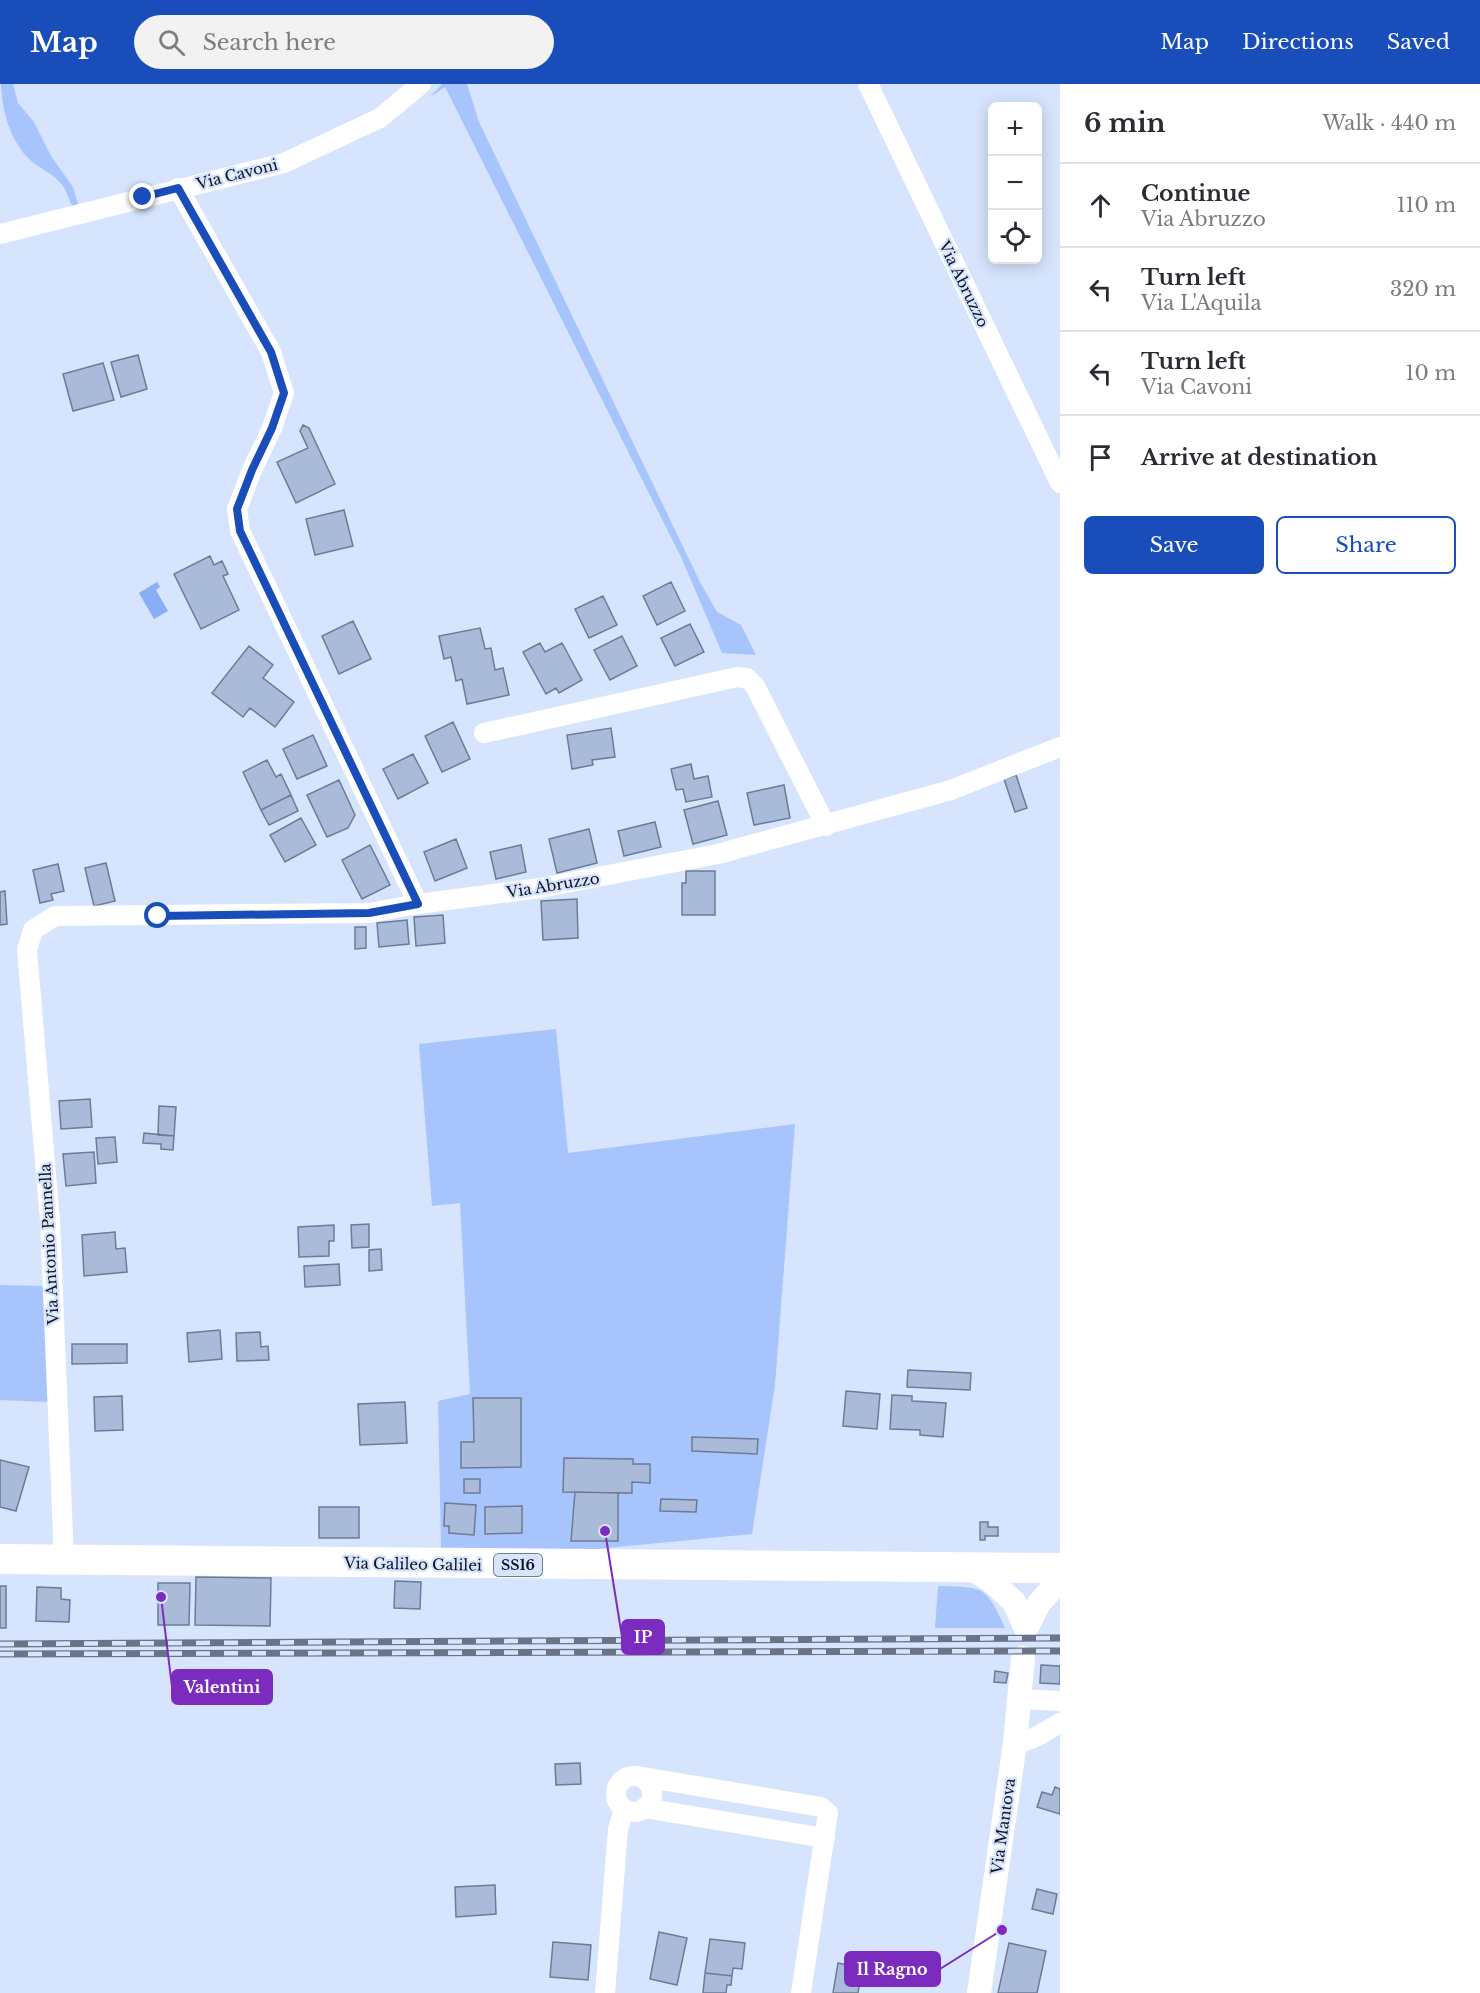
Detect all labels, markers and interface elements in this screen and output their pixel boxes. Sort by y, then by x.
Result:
search box [134,15,554,69]
text: Map [30,25,98,60]
icon: search [155,26,188,59]
text: Search here [203,29,336,56]
text: Map [1160,29,1209,55]
text: Directions [1242,29,1354,55]
text: Saved [1387,29,1450,55]
map controls [988,102,1042,264]
button: + [988,102,1042,156]
text: 6 min [1084,107,1165,139]
text: Walk · 440 m [1323,111,1456,135]
street label: Via Cavoni [193,155,280,194]
button: − [988,156,1042,210]
text: Continue [1141,180,1250,207]
route end [129,183,155,209]
icon: ahead [1084,189,1117,222]
text: 110 m [1397,193,1456,217]
text: Via Abruzzo [1141,207,1266,231]
button: locate [988,210,1042,264]
street label: Via Abruzzo [934,237,993,330]
text: Turn left [1141,264,1246,291]
icon: left [1084,273,1117,306]
text: 320 m [1390,277,1456,301]
text: Via L'Aquila [1141,291,1261,315]
text: Turn left [1141,348,1246,375]
icon: left [1084,357,1117,390]
text: 10 m [1406,361,1456,385]
text: Via Cavoni [1141,375,1252,399]
icon: arrive [1084,441,1117,474]
text: Arrive at destination [1141,444,1378,471]
button: Save [1084,516,1264,574]
button: Share [1276,516,1456,574]
street label: Via Abruzzo [504,868,601,902]
route start [144,902,170,928]
street label: Via Antonio Pannella [35,1162,63,1326]
street label: Via Galileo Galilei [343,1553,482,1575]
road number: SS16 [494,1554,542,1576]
callout: IP [622,1620,664,1654]
text: IP [634,1627,653,1647]
callout: Valentini [172,1670,272,1704]
text: Valentini [183,1677,260,1697]
street label: Via Mantova [987,1776,1019,1876]
callout: Il Ragno [845,1952,940,1986]
text: Il Ragno [857,1959,927,1979]

